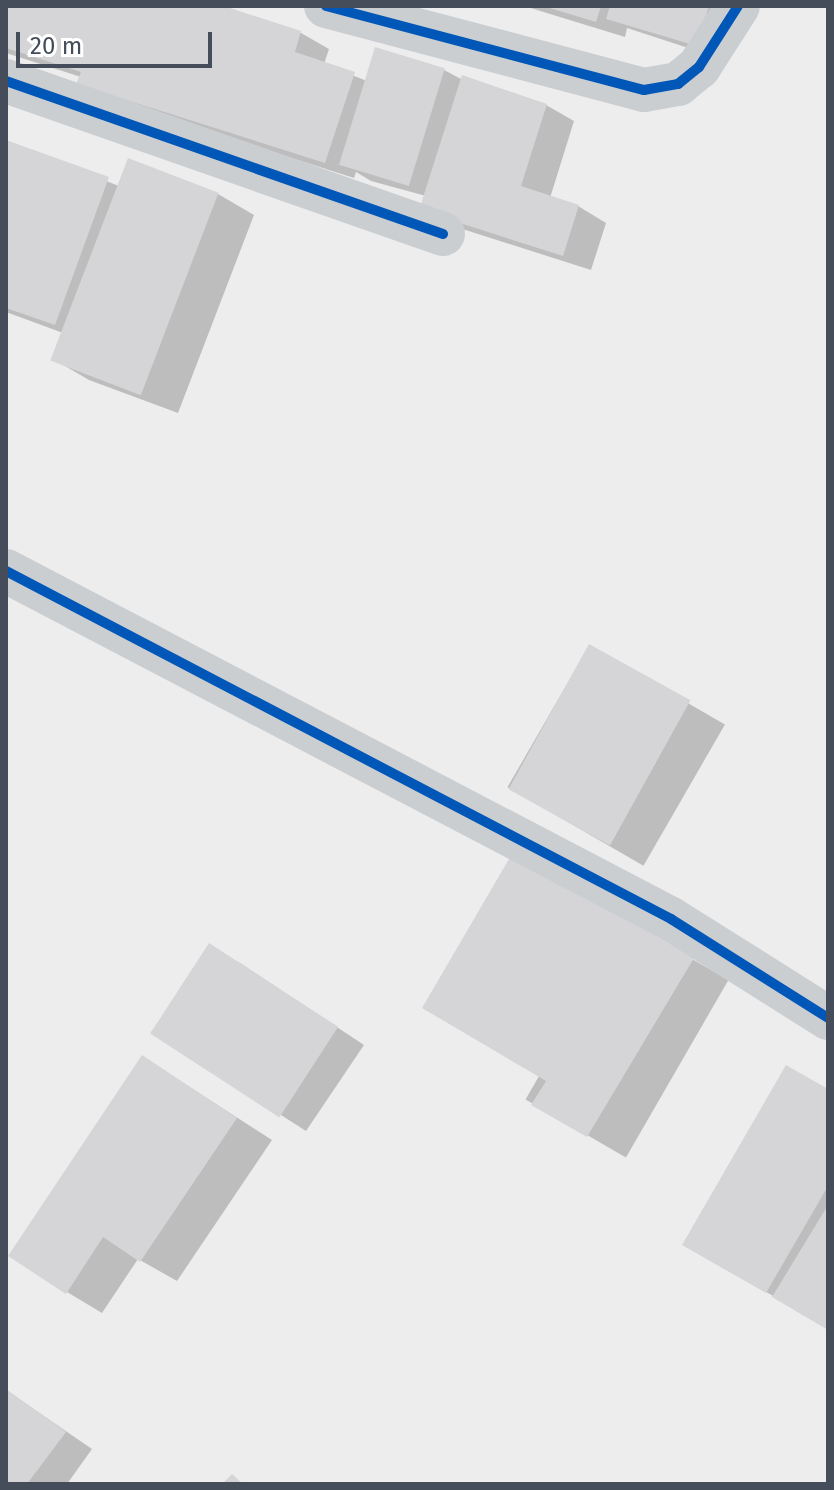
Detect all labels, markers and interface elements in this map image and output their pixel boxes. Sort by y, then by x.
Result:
scale bar [20,16,216,66]
text: 20 m [30,32,82,60]

